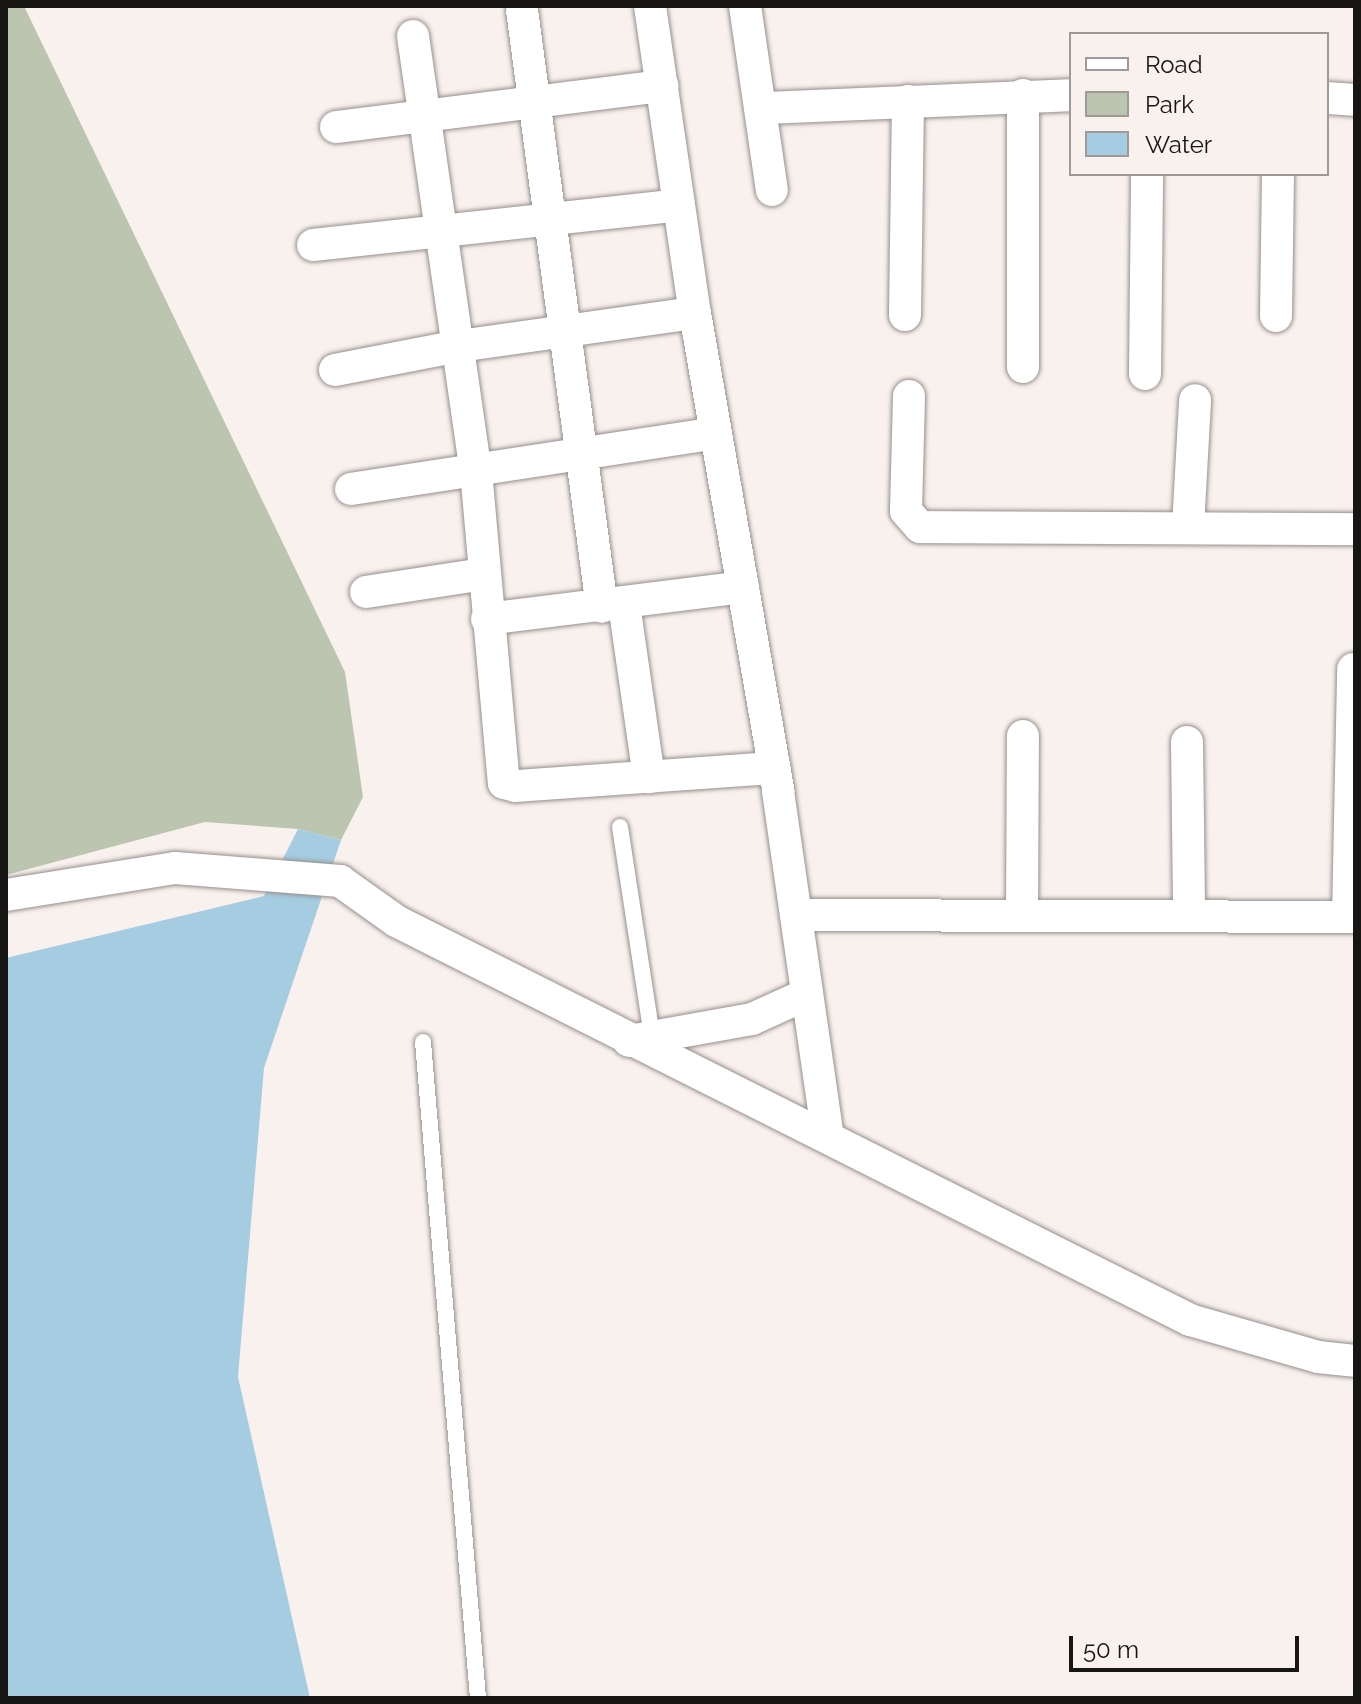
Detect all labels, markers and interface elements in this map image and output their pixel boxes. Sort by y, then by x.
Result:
legend [1069,32,1329,176]
text: Road [1145,50,1203,79]
text: Park [1145,90,1194,119]
text: Water [1145,130,1212,159]
scale bar [1073,1620,1303,1670]
text: 50 m [1083,1635,1139,1664]

